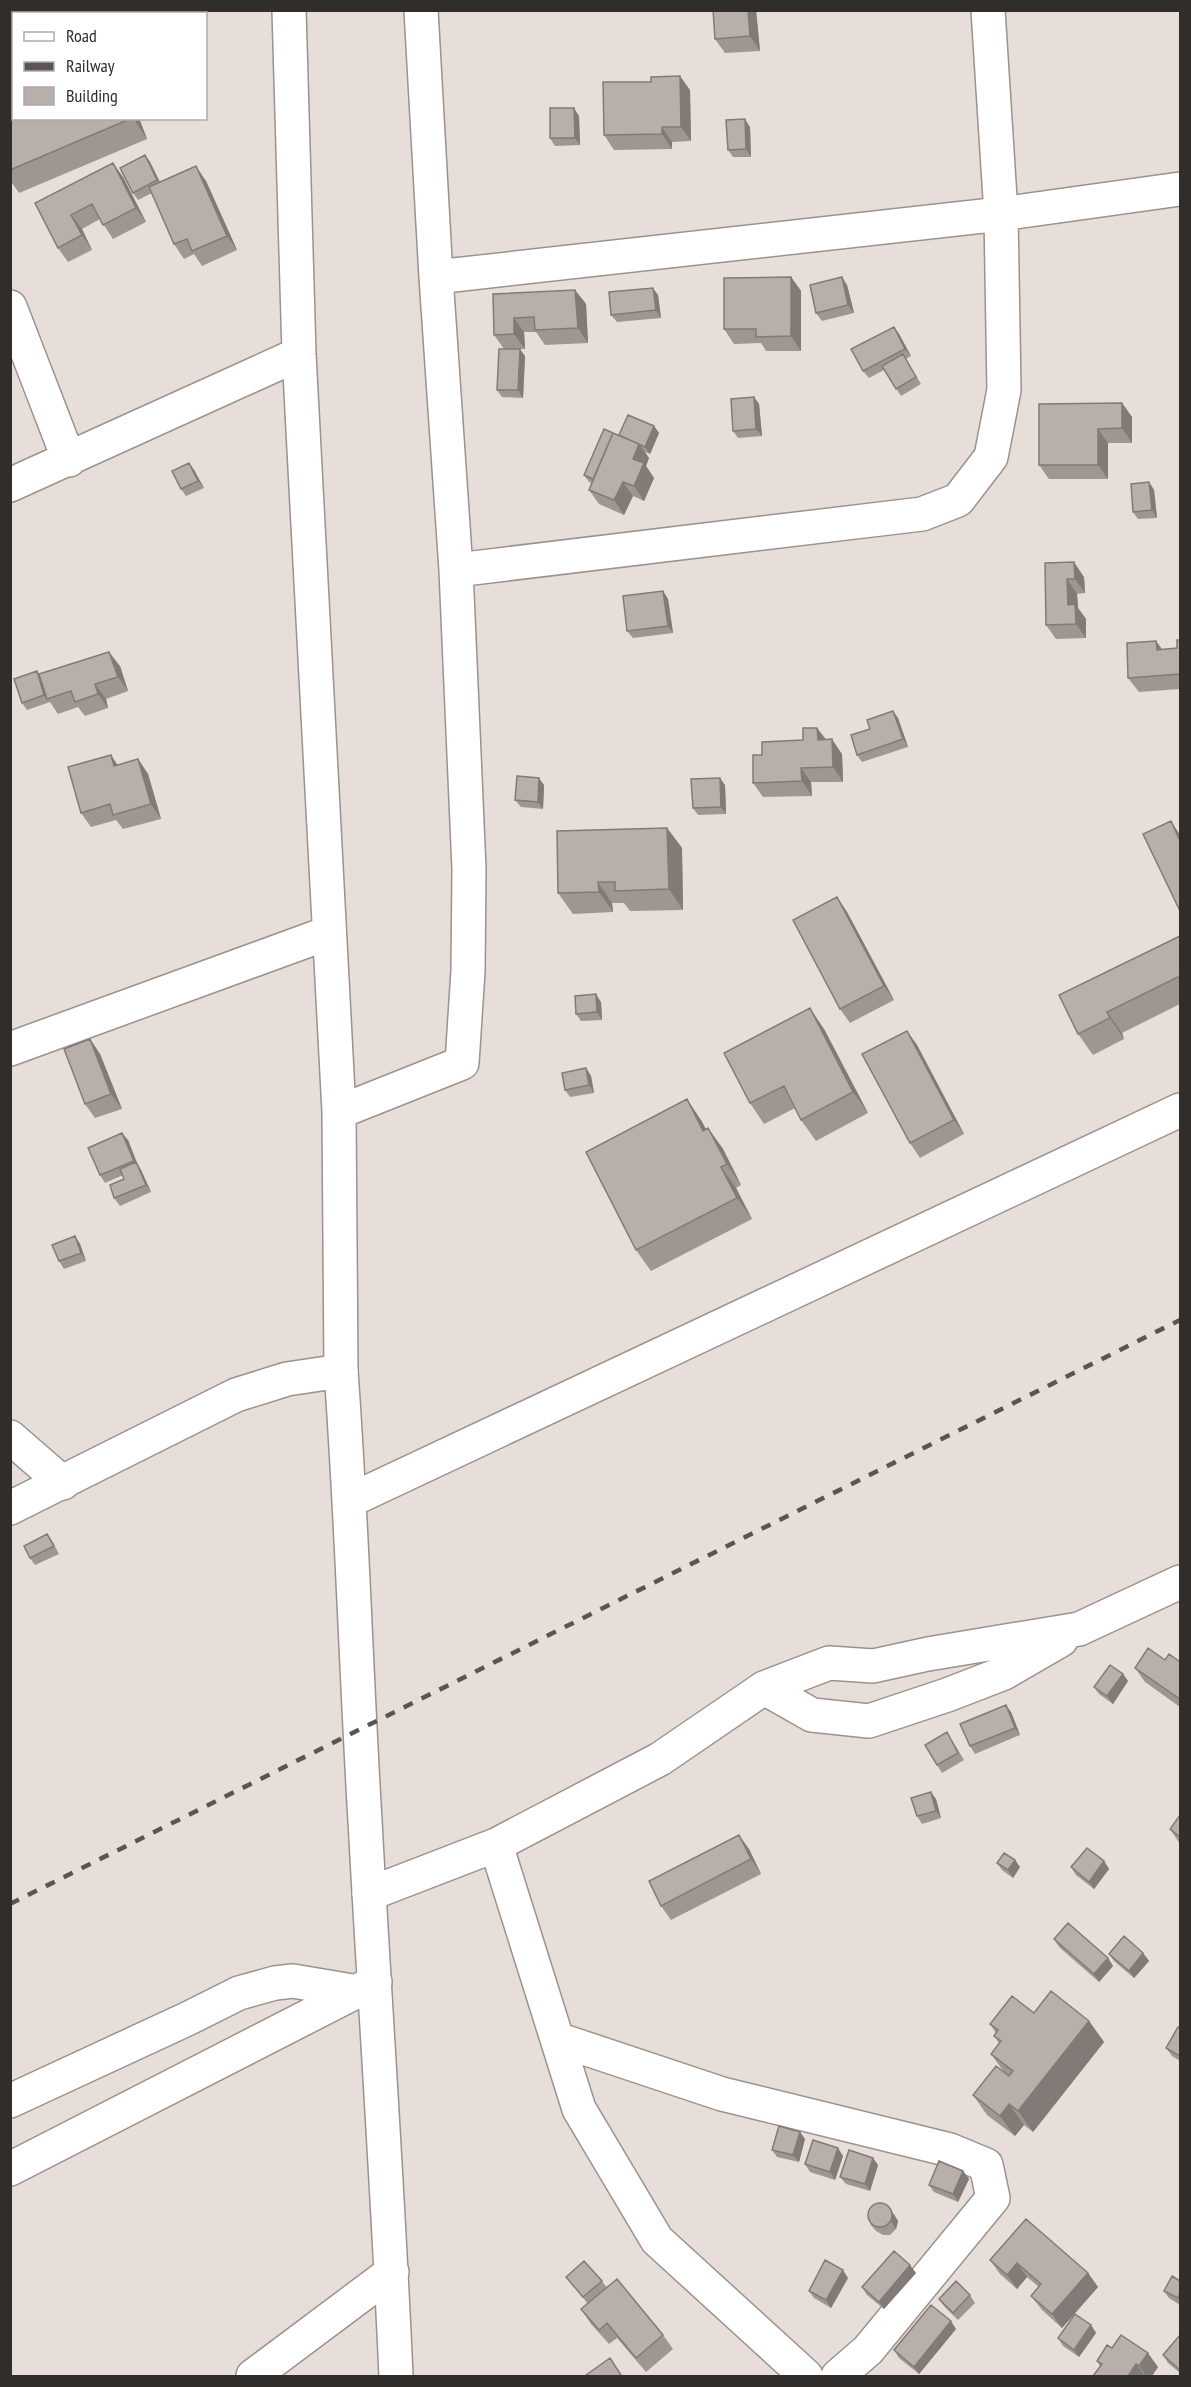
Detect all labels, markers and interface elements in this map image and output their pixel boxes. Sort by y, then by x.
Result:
legend [12,12,207,120]
text: Road [66,24,97,47]
text: Railway [66,54,115,77]
text: Building [66,84,118,107]

